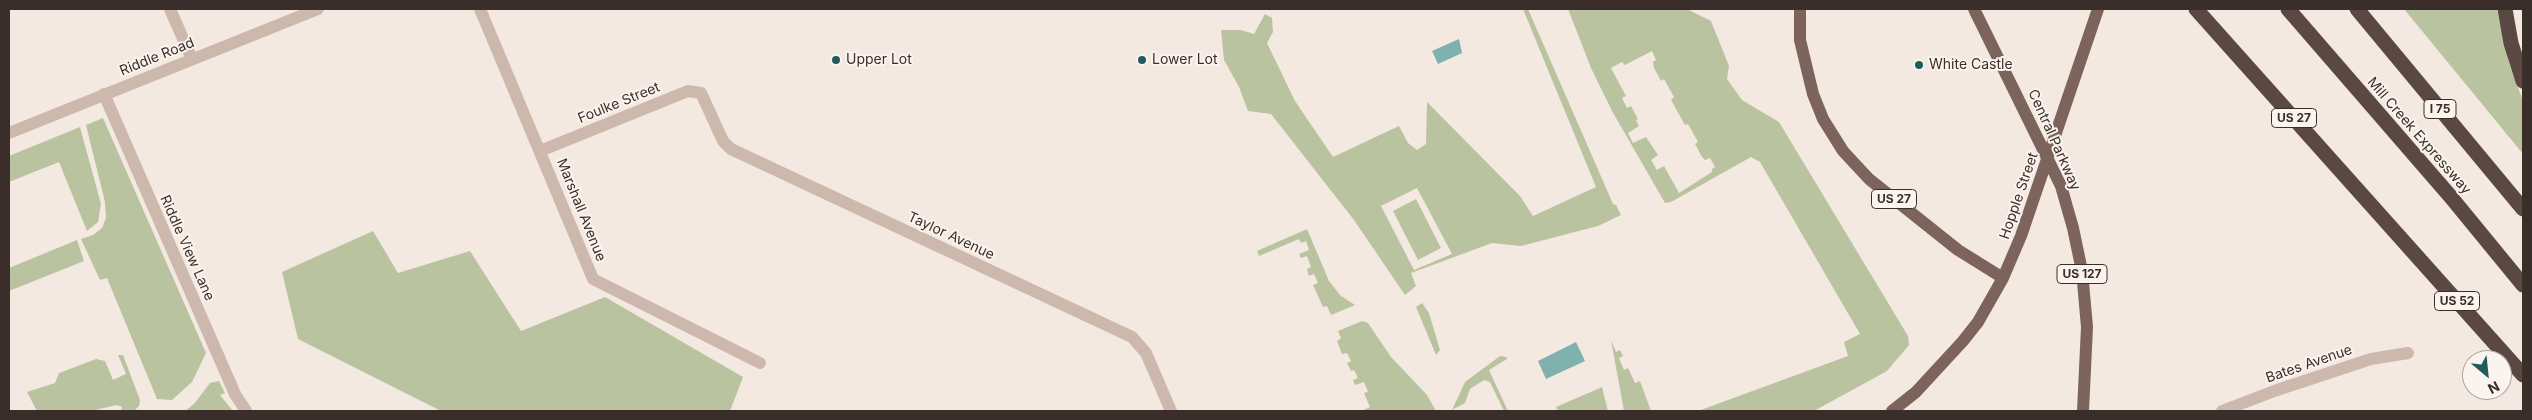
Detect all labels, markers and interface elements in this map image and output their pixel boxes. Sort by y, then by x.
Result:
street label: Riddle Road [117,34,197,80]
place label: Upper Lot [846,52,912,68]
place label: Lower Lot [1152,52,1218,68]
marker: Upper Lot [830,54,842,66]
marker: Lower Lot [1136,54,1148,66]
place label: White Castle [1929,57,2013,73]
marker: White Castle [1913,59,1925,71]
street label: Mill Creek Expressway [2364,74,2474,198]
street label: Foulke Street [576,79,662,127]
street label: Central Parkway [2024,87,2084,193]
road number: I 75 [2424,100,2456,118]
road number: US 27 [2272,109,2316,128]
street label: Hopple Street [1996,150,2042,242]
street label: Marshall Avenue [553,156,609,264]
road number: US 27 [1872,190,1916,208]
street label: Riddle View Lane [156,193,218,303]
street label: Taylor Avenue [905,209,997,263]
road number: US 127 [2057,264,2107,284]
road number: US 52 [2434,292,2480,310]
street label: Bates Avenue [2264,341,2354,387]
north arrow [2462,350,2512,400]
text: N [2485,378,2503,398]

